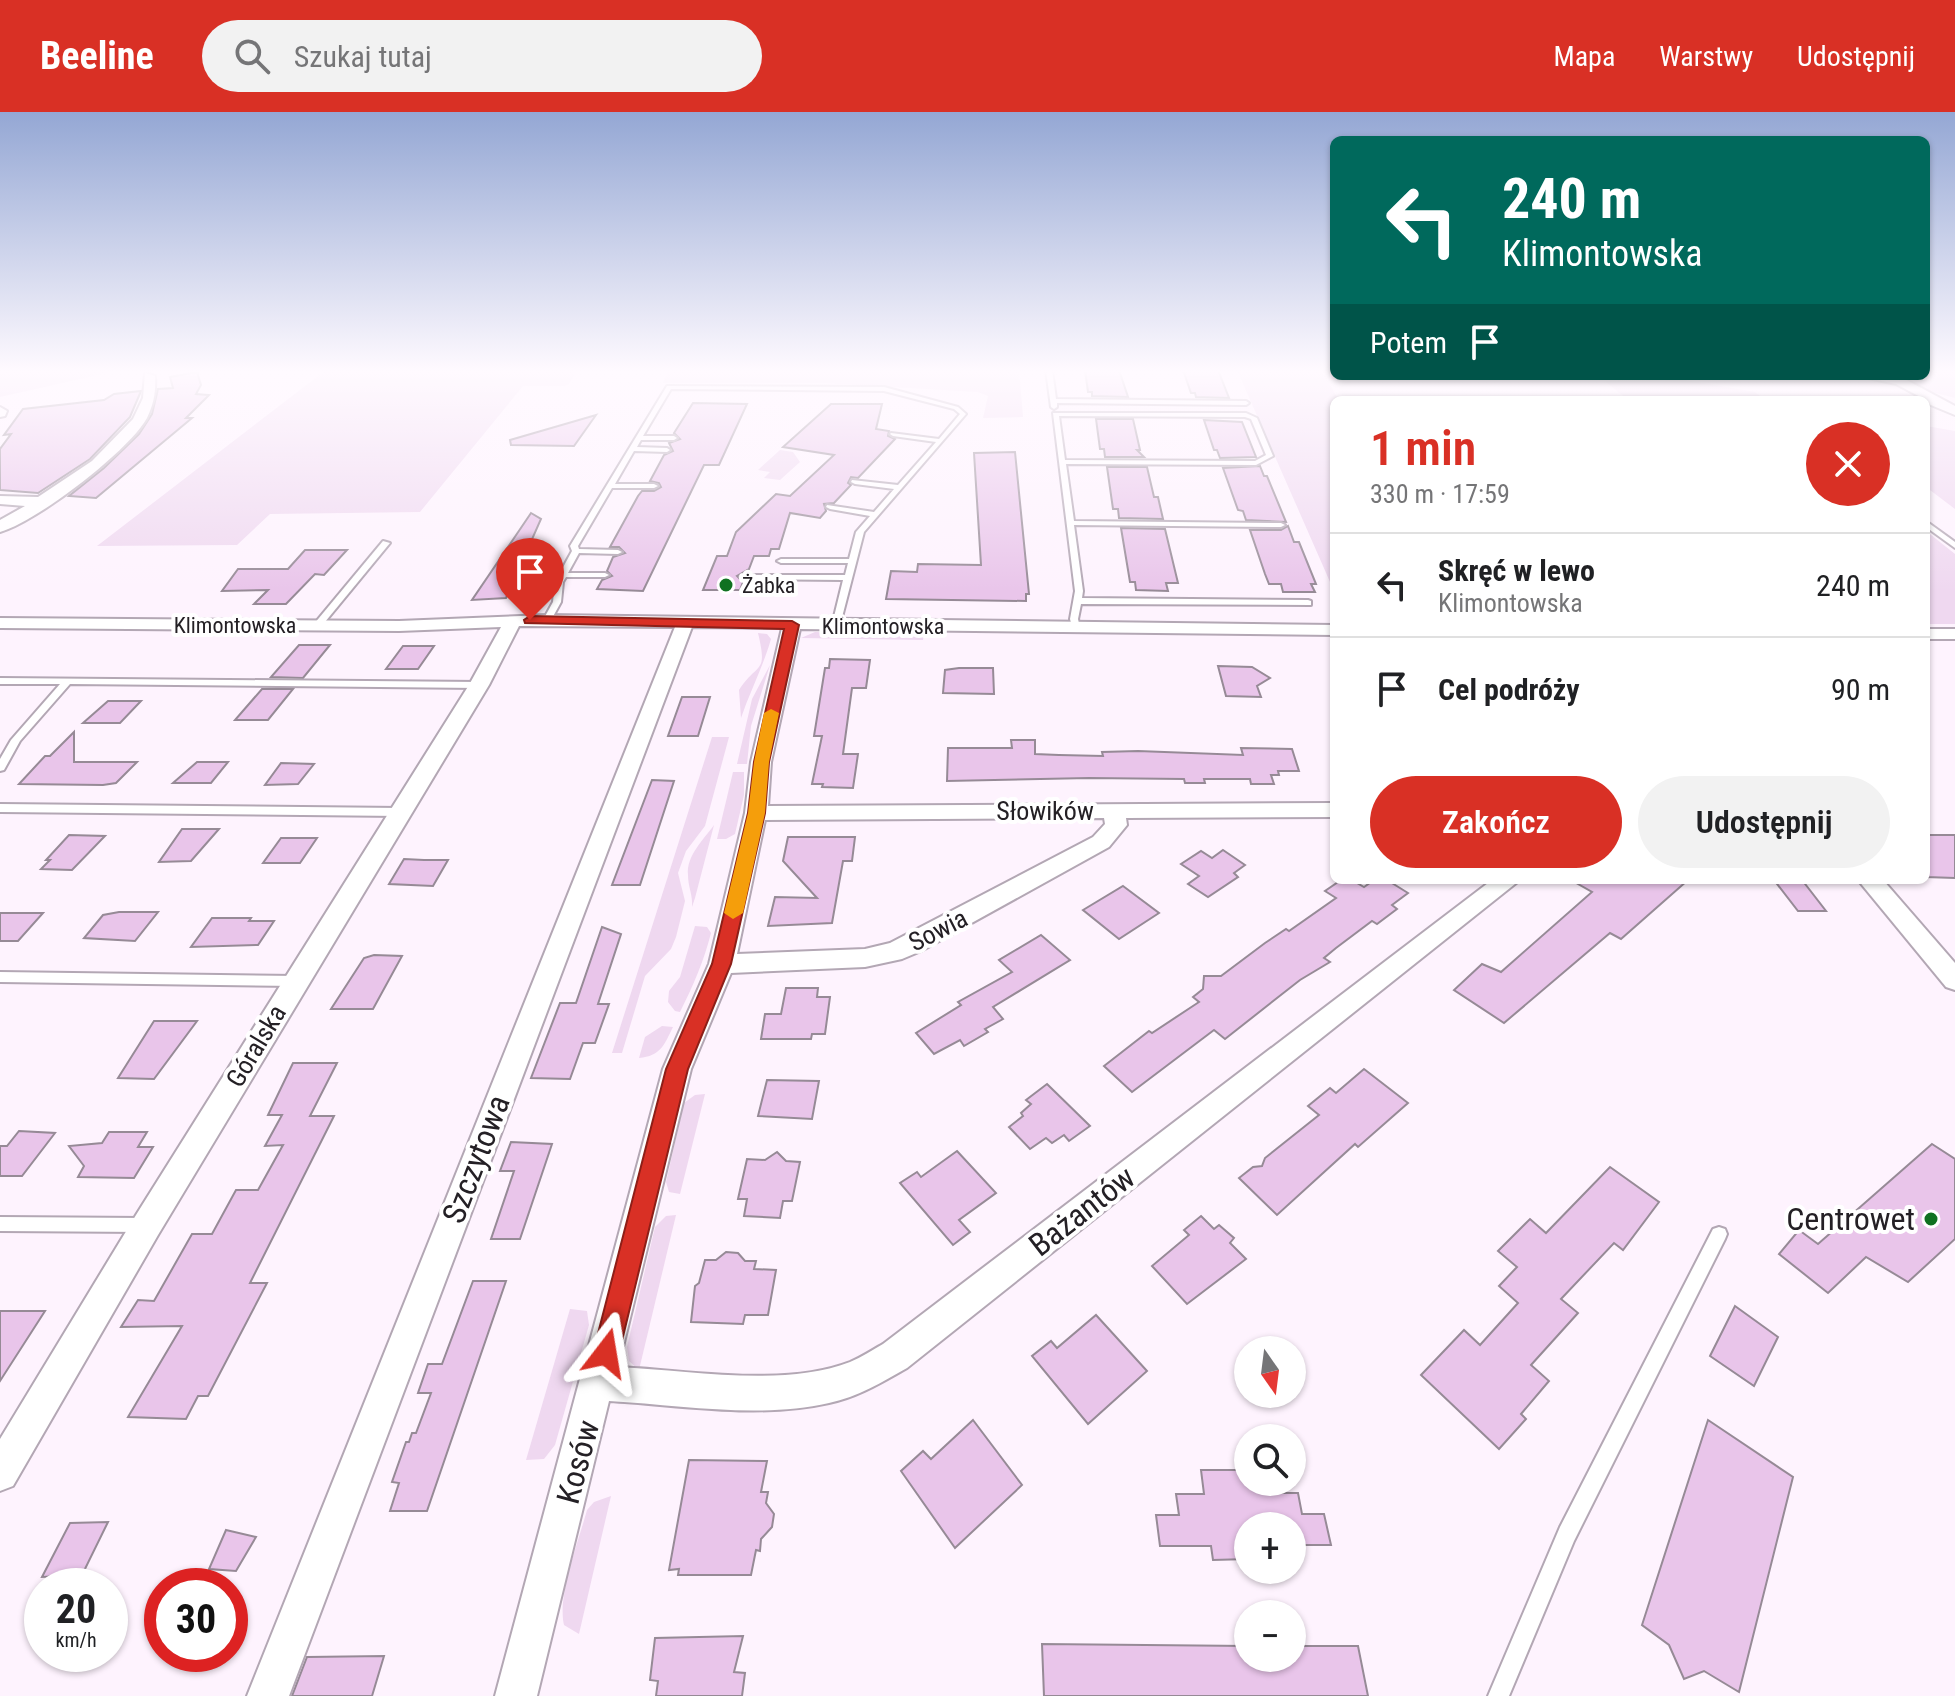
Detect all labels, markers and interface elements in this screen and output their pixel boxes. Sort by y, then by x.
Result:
search box [202,20,762,92]
text: Beeline [40,34,154,78]
icon: search [230,34,274,78]
text: Szukaj tutaj [294,39,432,74]
text: Mapa [1554,40,1615,73]
text: Warstwy [1659,40,1753,73]
text: Udostępnij [1797,40,1915,73]
text: 240 m [1502,166,1641,232]
icon: left [1370,168,1474,272]
text: Klimontowska [1502,233,1702,275]
icon: arrive [1463,320,1507,364]
text: Potem [1370,325,1447,360]
text: 1 min [1370,420,1476,477]
button: close [1806,422,1890,506]
text: 330 m · 17:59 [1370,479,1510,509]
pin [496,538,564,620]
icon: arrive [508,550,552,594]
text: Skręć w lewo [1438,553,1595,588]
icon: left [1370,563,1414,607]
text: 240 m [1816,568,1890,603]
place label: Żabka [742,573,795,598]
marker: Żabka [717,576,735,594]
text: Klimontowska [1438,588,1583,618]
street label: Klimontowska [174,613,296,638]
street label: Klimontowska [822,614,944,639]
icon: arrive [1370,667,1414,711]
text: Cel podróży [1438,672,1580,707]
text: 90 m [1831,672,1890,707]
button: Zakończ [1370,776,1622,868]
button: Udostępnij [1638,776,1890,868]
street label: Słowików [996,796,1094,826]
street label: Sowia [904,903,972,957]
street label: Góralska [220,1000,292,1092]
street label: Szczytowa [434,1090,518,1228]
street label: Bażantów [1022,1158,1142,1264]
place label: Centrowet [1786,1200,1915,1238]
marker: Centrowet [1922,1210,1940,1228]
position arrow [564,1311,648,1395]
north arrow [1234,1336,1306,1408]
map controls [1234,1336,1306,1672]
street label: Kosów [549,1416,607,1508]
button: search [1234,1424,1306,1496]
button: + [1234,1512,1306,1584]
speed limit sign: 30 [144,1568,248,1672]
text: 20 [56,1586,96,1633]
button: − [1234,1600,1306,1672]
text: km/h [55,1628,97,1652]

